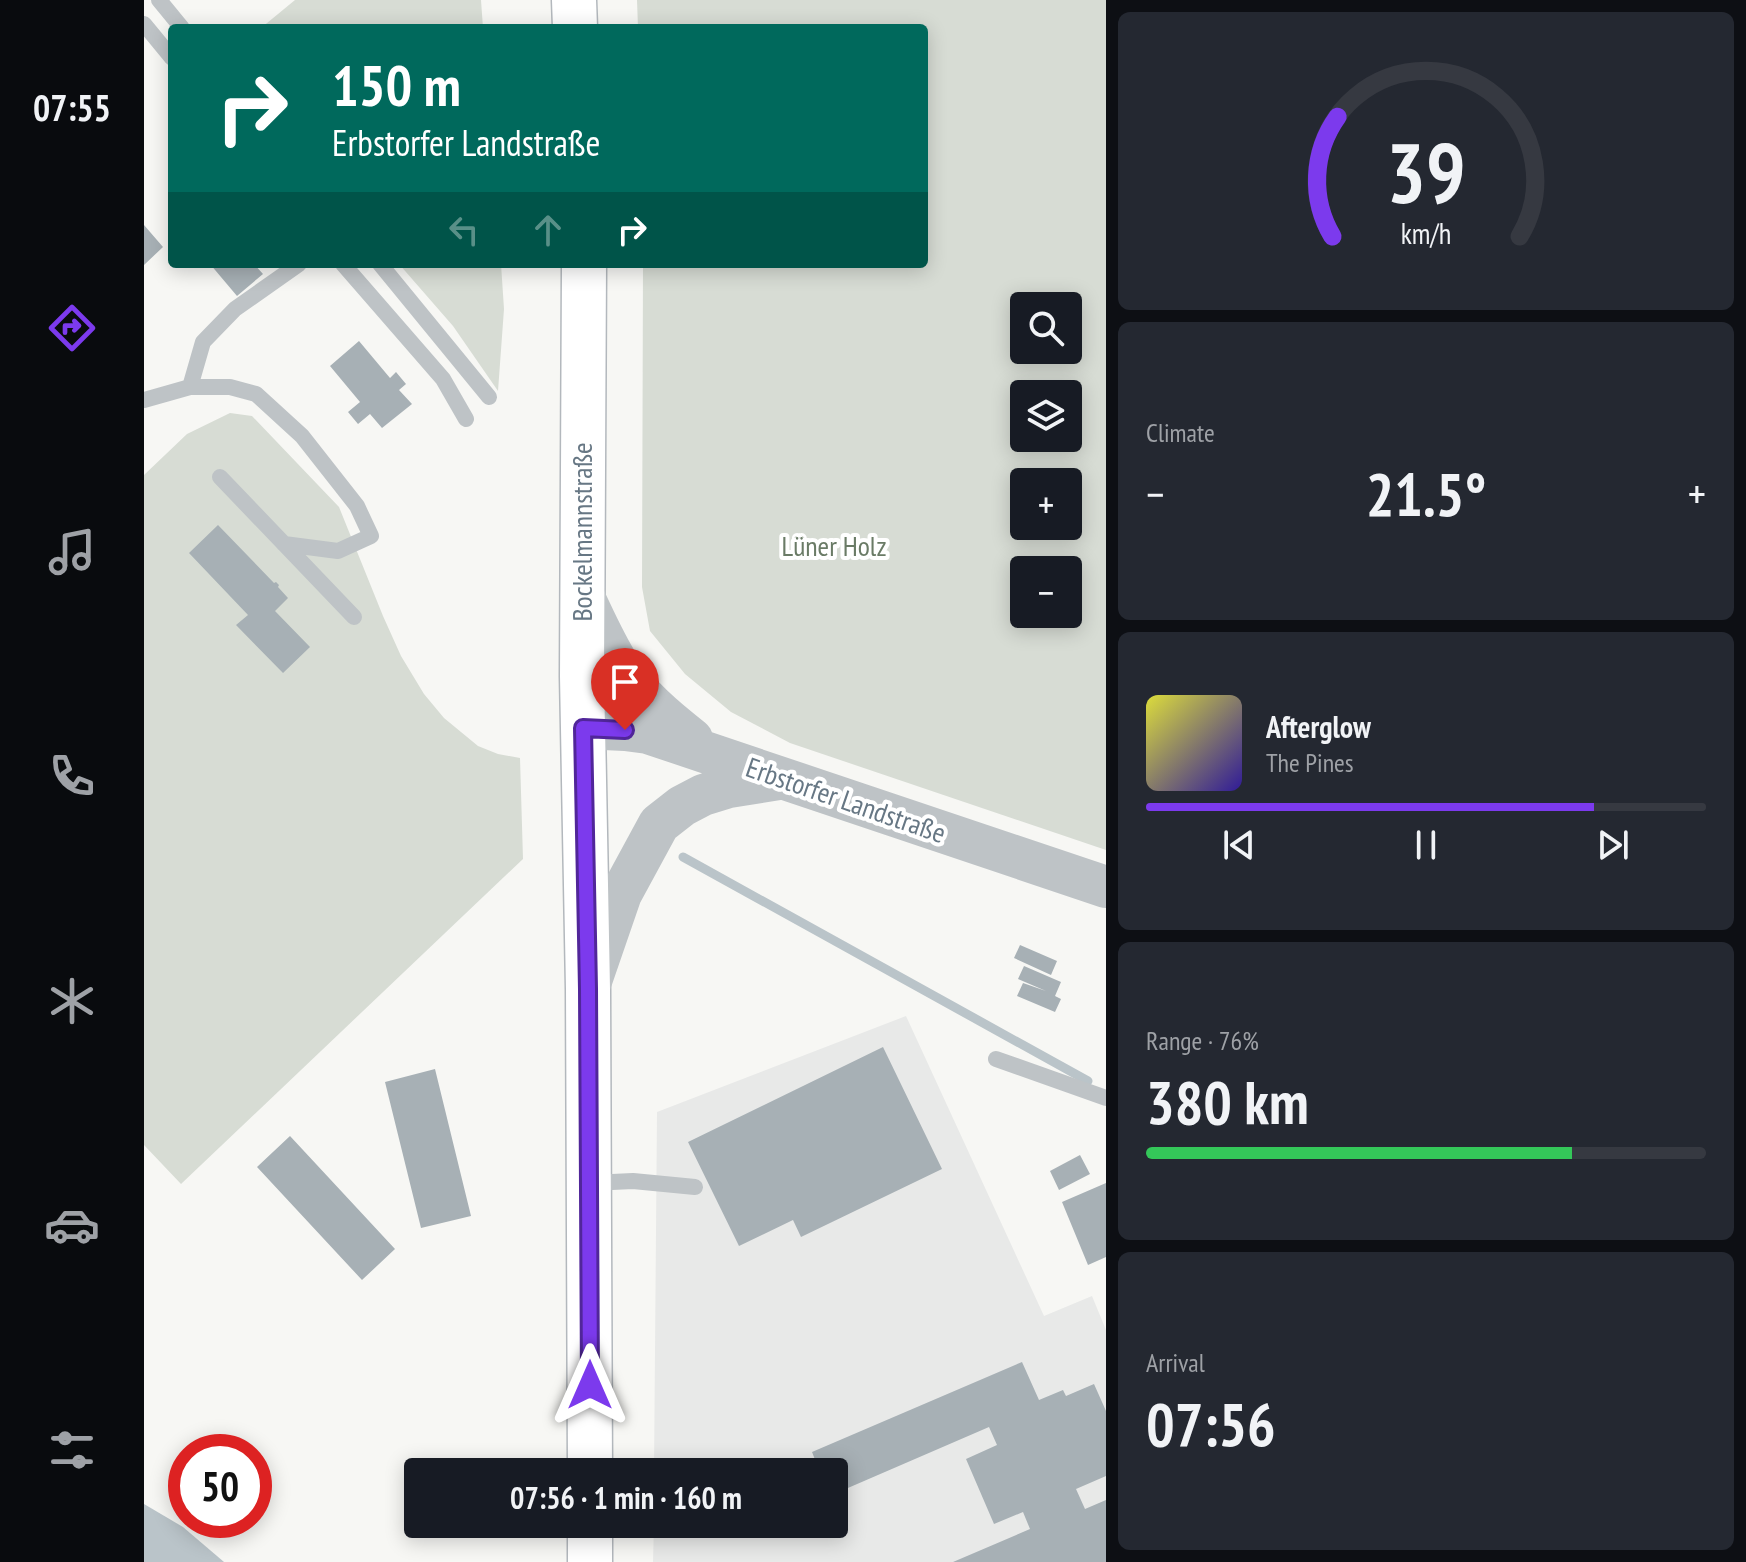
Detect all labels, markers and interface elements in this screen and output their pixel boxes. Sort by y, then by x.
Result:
text: 150 m [332,49,461,121]
icon: right [200,56,304,160]
text: 07:55 [33,84,111,131]
text: 39 [1386,118,1466,226]
text: Erbstorfer Landstraße [332,119,600,166]
icon: left [442,208,486,252]
icon: ahead [526,208,570,252]
icon: right [610,208,654,252]
text: km/h [1401,215,1451,252]
map controls [1010,292,1082,628]
button: search [1010,292,1082,364]
icon: directions [44,300,100,356]
button: layers [1010,380,1082,452]
text: Climate [1146,416,1215,449]
street label: Bockelmannstraße [563,442,600,622]
text: 21.5° [1366,455,1486,533]
text: − [1146,465,1164,522]
text: + [1688,465,1706,522]
button: + [1010,468,1082,540]
icon: music [44,524,100,580]
park label: Lüner Holz [782,527,886,564]
button: − [1010,556,1082,628]
pin [591,648,659,730]
icon: arrive [603,660,647,704]
text: Afterglow [1266,707,1371,746]
text: The Pines [1266,746,1354,779]
icon: phone [44,748,100,804]
street label: Erbstorfer Landstraße [741,748,951,851]
icon: previous [1217,823,1261,867]
icon: pause [1404,823,1448,867]
icon: next [1591,823,1635,867]
icon: climate [44,973,100,1029]
text: Range · 76% [1146,1024,1259,1057]
text: 380 km [1146,1063,1309,1141]
icon: car [44,1197,100,1253]
position arrow [548,1343,632,1427]
text: Arrival [1146,1346,1205,1379]
text: 07:56 [1146,1385,1276,1463]
icon: filters [44,1422,100,1478]
speed limit sign: 50 [168,1434,272,1538]
text: 07:56 · 1 min · 160 m [510,1478,742,1517]

